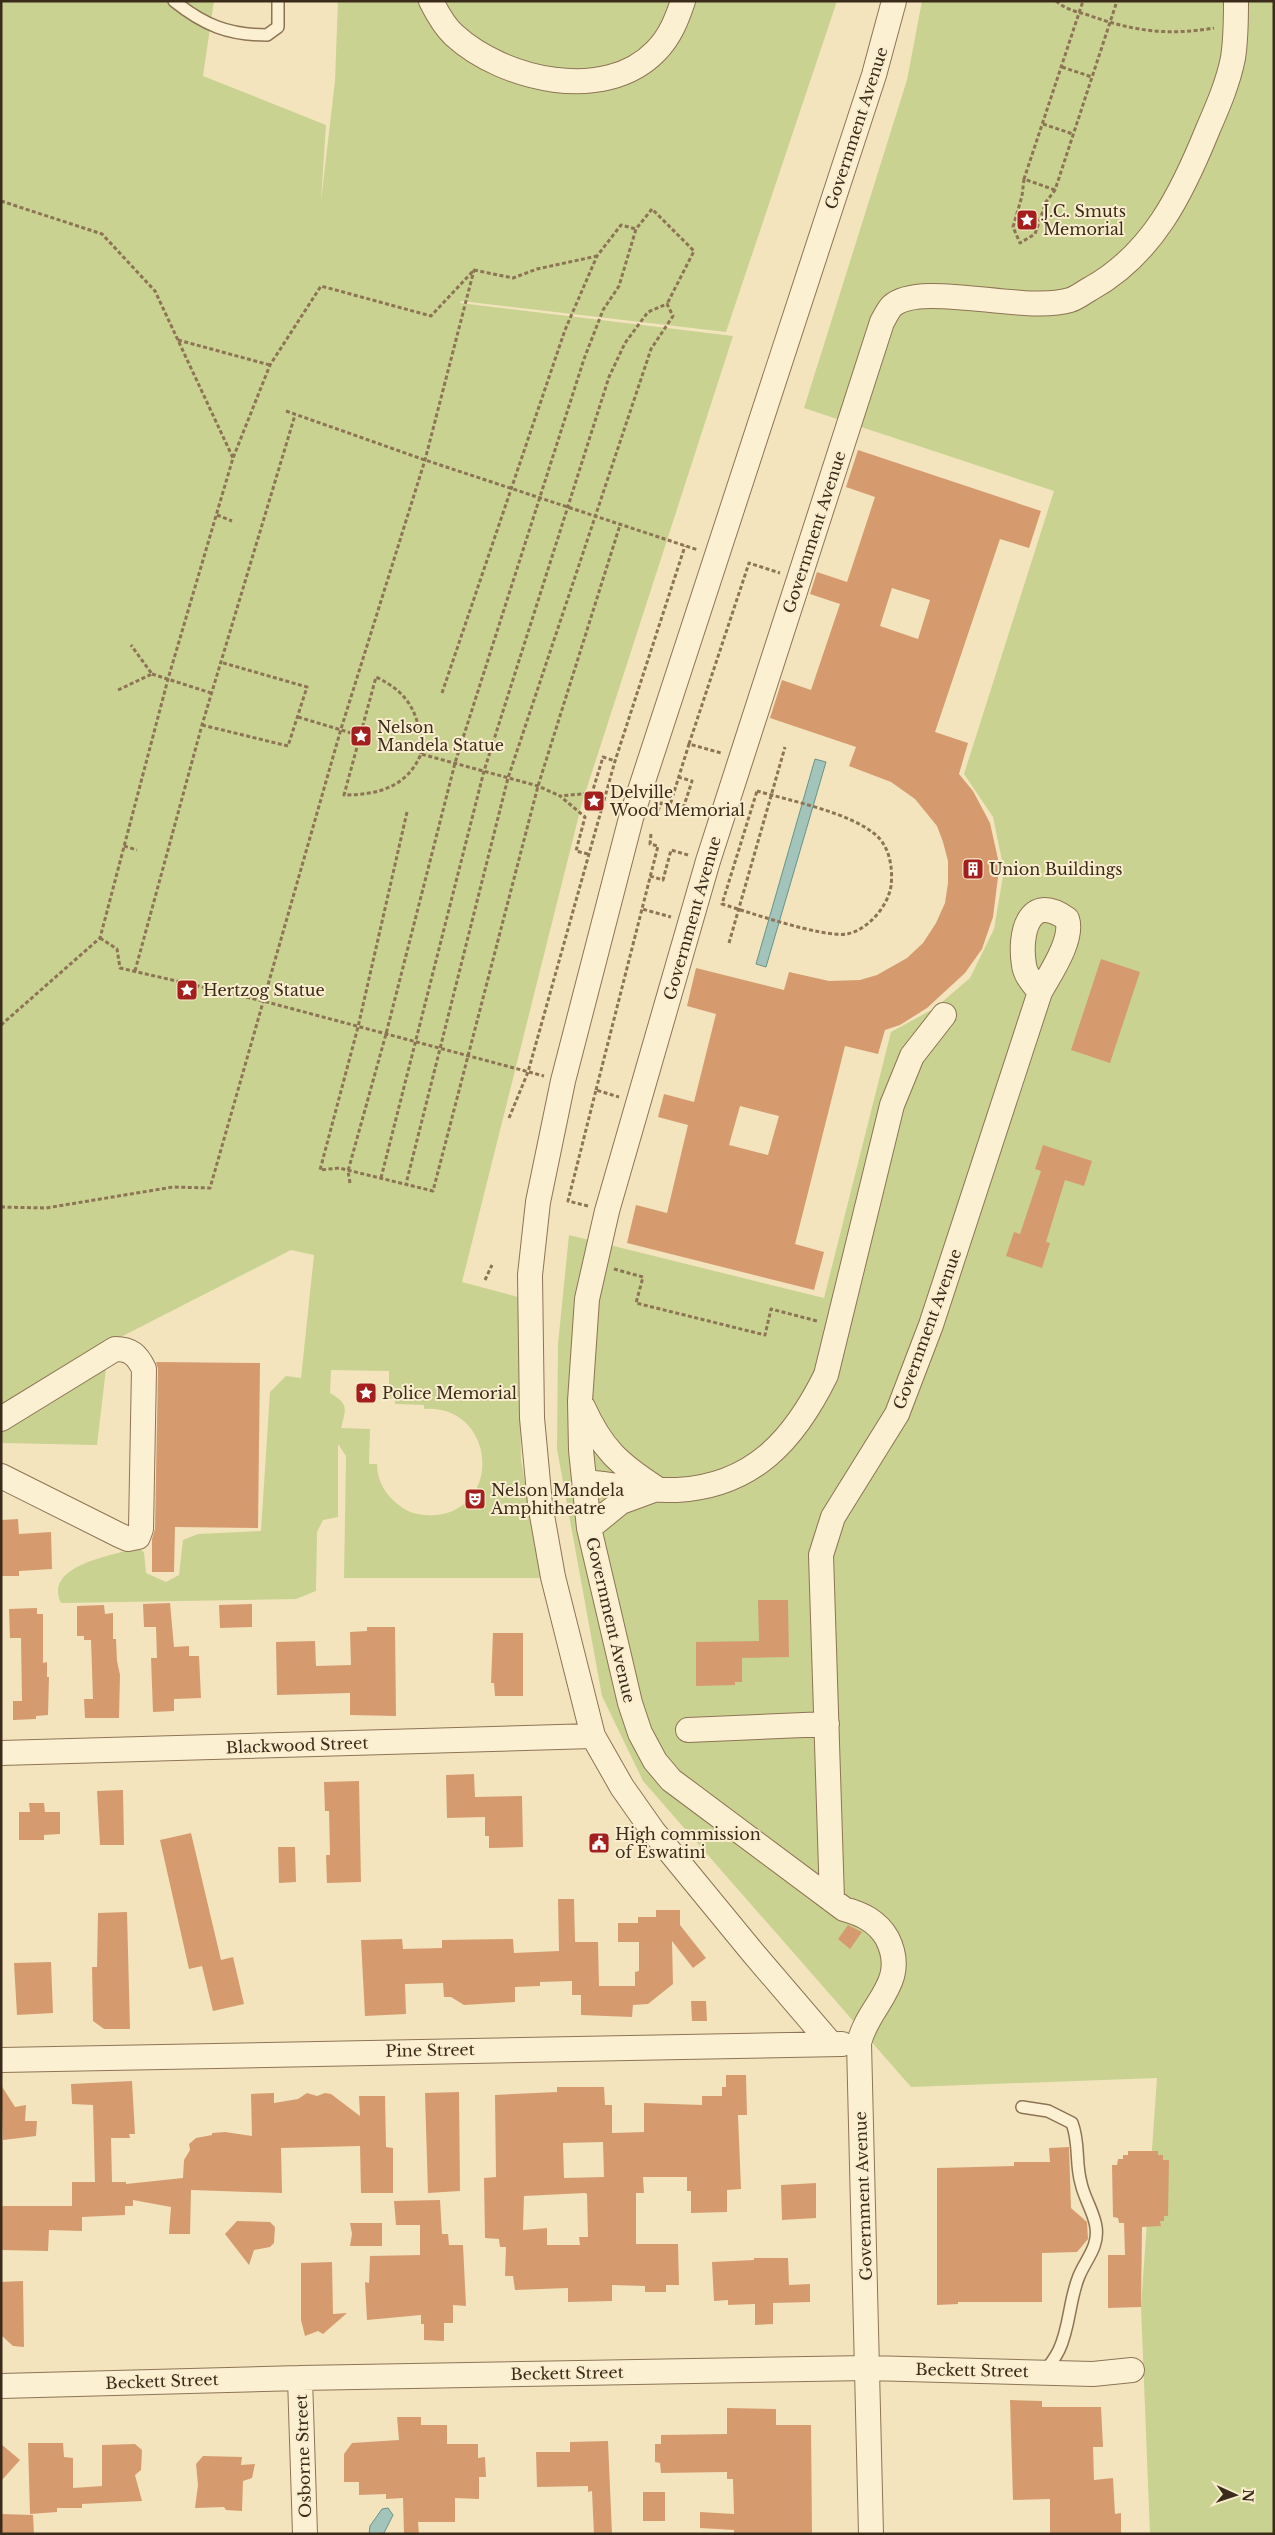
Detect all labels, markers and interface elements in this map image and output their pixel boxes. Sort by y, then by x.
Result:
street label: Government Avenue [820,44,892,212]
place label: J.C. Smuts Memorial [1041,201,1126,239]
place icon: J.C. Smuts Memorial [1015,208,1039,232]
street label: Government Avenue [778,448,850,616]
place label: Nelson Mandela Statue [377,717,504,755]
place icon: Nelson Mandela Statue [349,724,373,748]
place label: Delville Wood Memorial [609,782,745,820]
place icon: Delville Wood Memorial [582,789,606,813]
street label: Government Avenue [659,834,725,1002]
building icon: Union Buildings [961,857,985,881]
place label: Union Buildings [989,859,1123,879]
place icon: Hertzog Statue [175,978,199,1002]
place label: Hertzog Statue [203,980,325,1000]
street label: Government Avenue [889,1246,965,1412]
place icon: Police Memorial [354,1381,378,1405]
place label: Police Memorial [382,1383,517,1403]
place label: Nelson Mandela Amphitheatre [490,1480,624,1518]
theatre icon: Nelson Mandela Amphitheatre [463,1487,487,1511]
street label: Government Avenue [582,1535,640,1705]
street label: Blackwood Street [225,1733,369,1757]
place label: High commission of Eswatini [615,1824,761,1862]
public building icon: High commission of Eswatini [587,1831,611,1855]
street label: Pine Street [385,2039,475,2061]
street label: Government Avenue [850,2111,876,2281]
street label: Beckett Street [915,2359,1029,2381]
street label: Beckett Street [510,2362,624,2384]
street label: Beckett Street [105,2369,219,2393]
street label: Osborne Street [291,2394,315,2518]
north arrow [1210,2470,1260,2520]
text: N [1239,2489,1257,2503]

